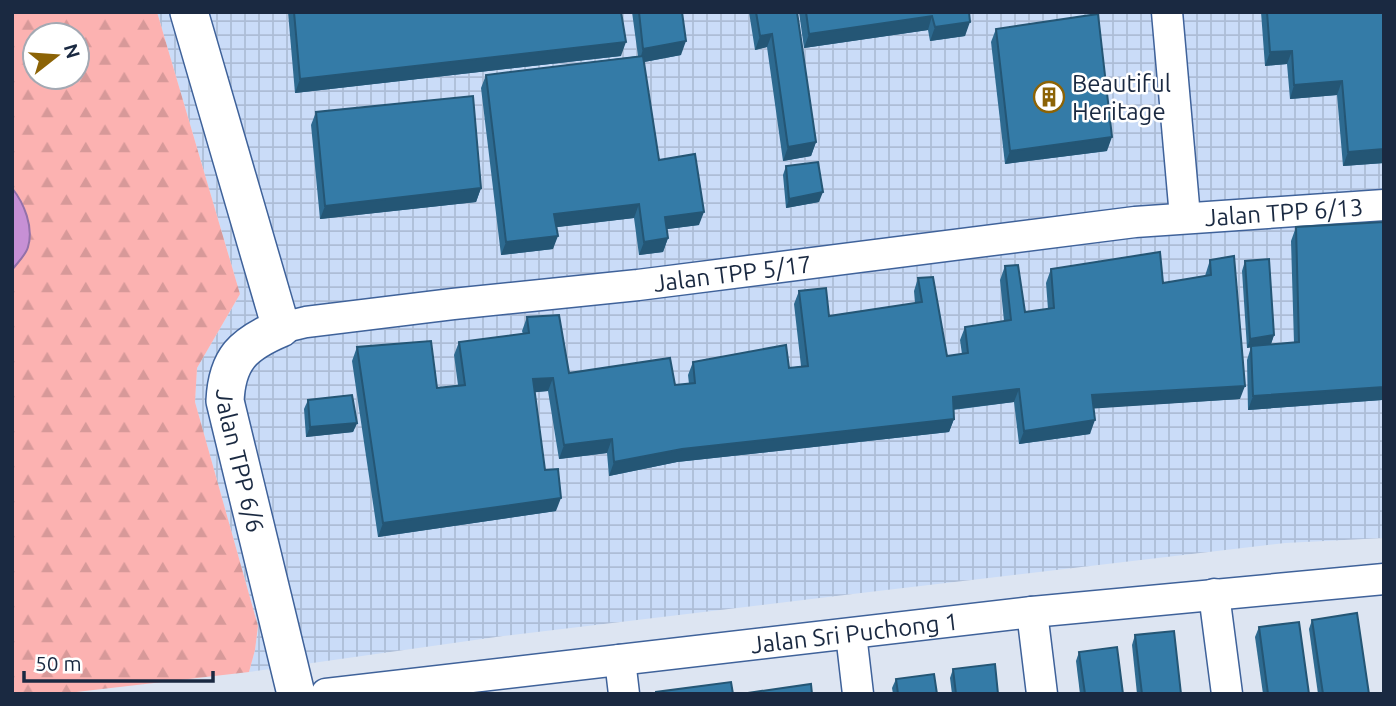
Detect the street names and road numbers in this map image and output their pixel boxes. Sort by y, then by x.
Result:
street label: Jalan TPP 6/13 [1204,193,1364,231]
street label: Jalan TPP 5/17 [652,250,813,296]
street label: Jalan TPP 6/6 [211,389,270,535]
street label: Jalan Sri Puchong 1 [749,607,960,658]

